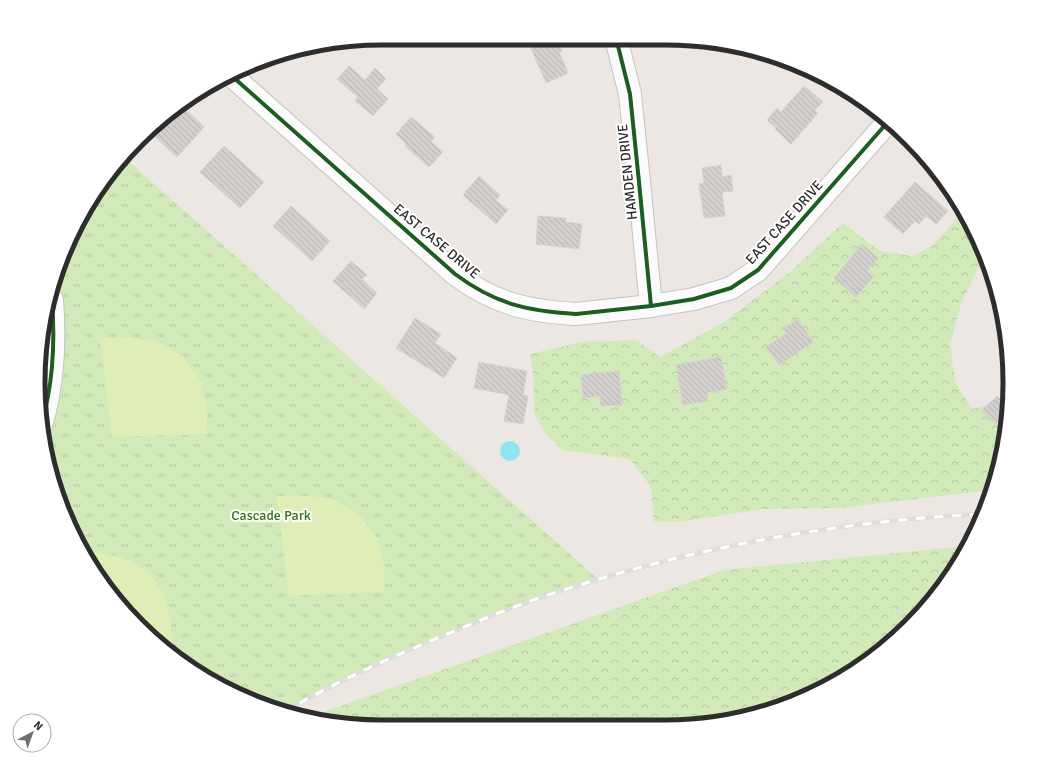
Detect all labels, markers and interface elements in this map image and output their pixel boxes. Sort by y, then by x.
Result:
street label: HAMDEN DRIVE [614,123,641,221]
street label: EAST CASE DRIVE [742,177,827,268]
street label: EAST CASE DRIVE [390,200,483,282]
park label: Cascade Park [231,507,311,524]
north arrow [12,713,52,753]
text: N [31,718,45,733]

